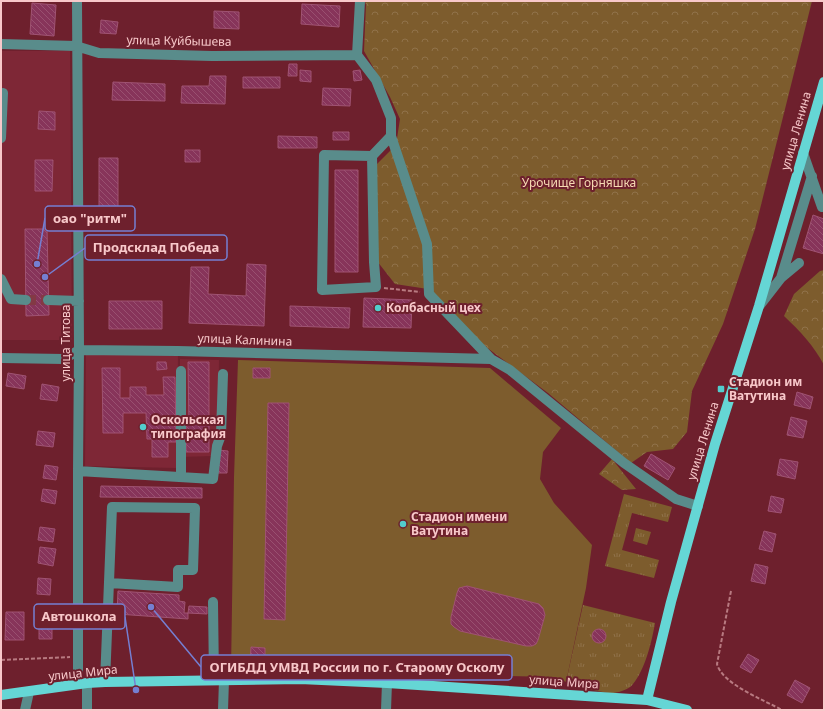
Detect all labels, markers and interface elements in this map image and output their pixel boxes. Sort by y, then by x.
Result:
street label: улица Куйбышева [126,31,232,50]
street label: улица Ленина [776,90,815,172]
park label: Урочище Горняшка [522,174,636,191]
callout: оао "ритм" [45,206,135,231]
text: оао "ритм" [53,209,127,227]
callout: Продсклад Победа [85,235,227,260]
text: Продсклад Победа [93,238,219,256]
place label: Колбасный цех [386,299,481,316]
marker: Колбасный цех [373,303,383,313]
street label: улица Титова [57,305,74,381]
street label: улица Калинина [197,329,293,350]
place label: Стадион им Ватутина [729,373,802,404]
marker: Стадион им Ватутина [716,384,726,394]
street label: улица Ленина [683,400,722,482]
place label: Оскольская типография [151,411,226,442]
marker: Оскольская типография [138,422,148,432]
place label: Стадион имени Ватутина [411,508,507,539]
marker: Стадион имени Ватутина [398,519,408,529]
callout: Автошкола [34,604,125,629]
text: Автошкола [41,607,117,625]
callout: ОГИБДД УМВД России по г. Старому Осколу [201,655,512,680]
text: ОГИБДД УМВД России по г. Старому Осколу [210,658,505,676]
street label: улица Мира [48,660,118,685]
street label: улица Мира [529,671,599,692]

